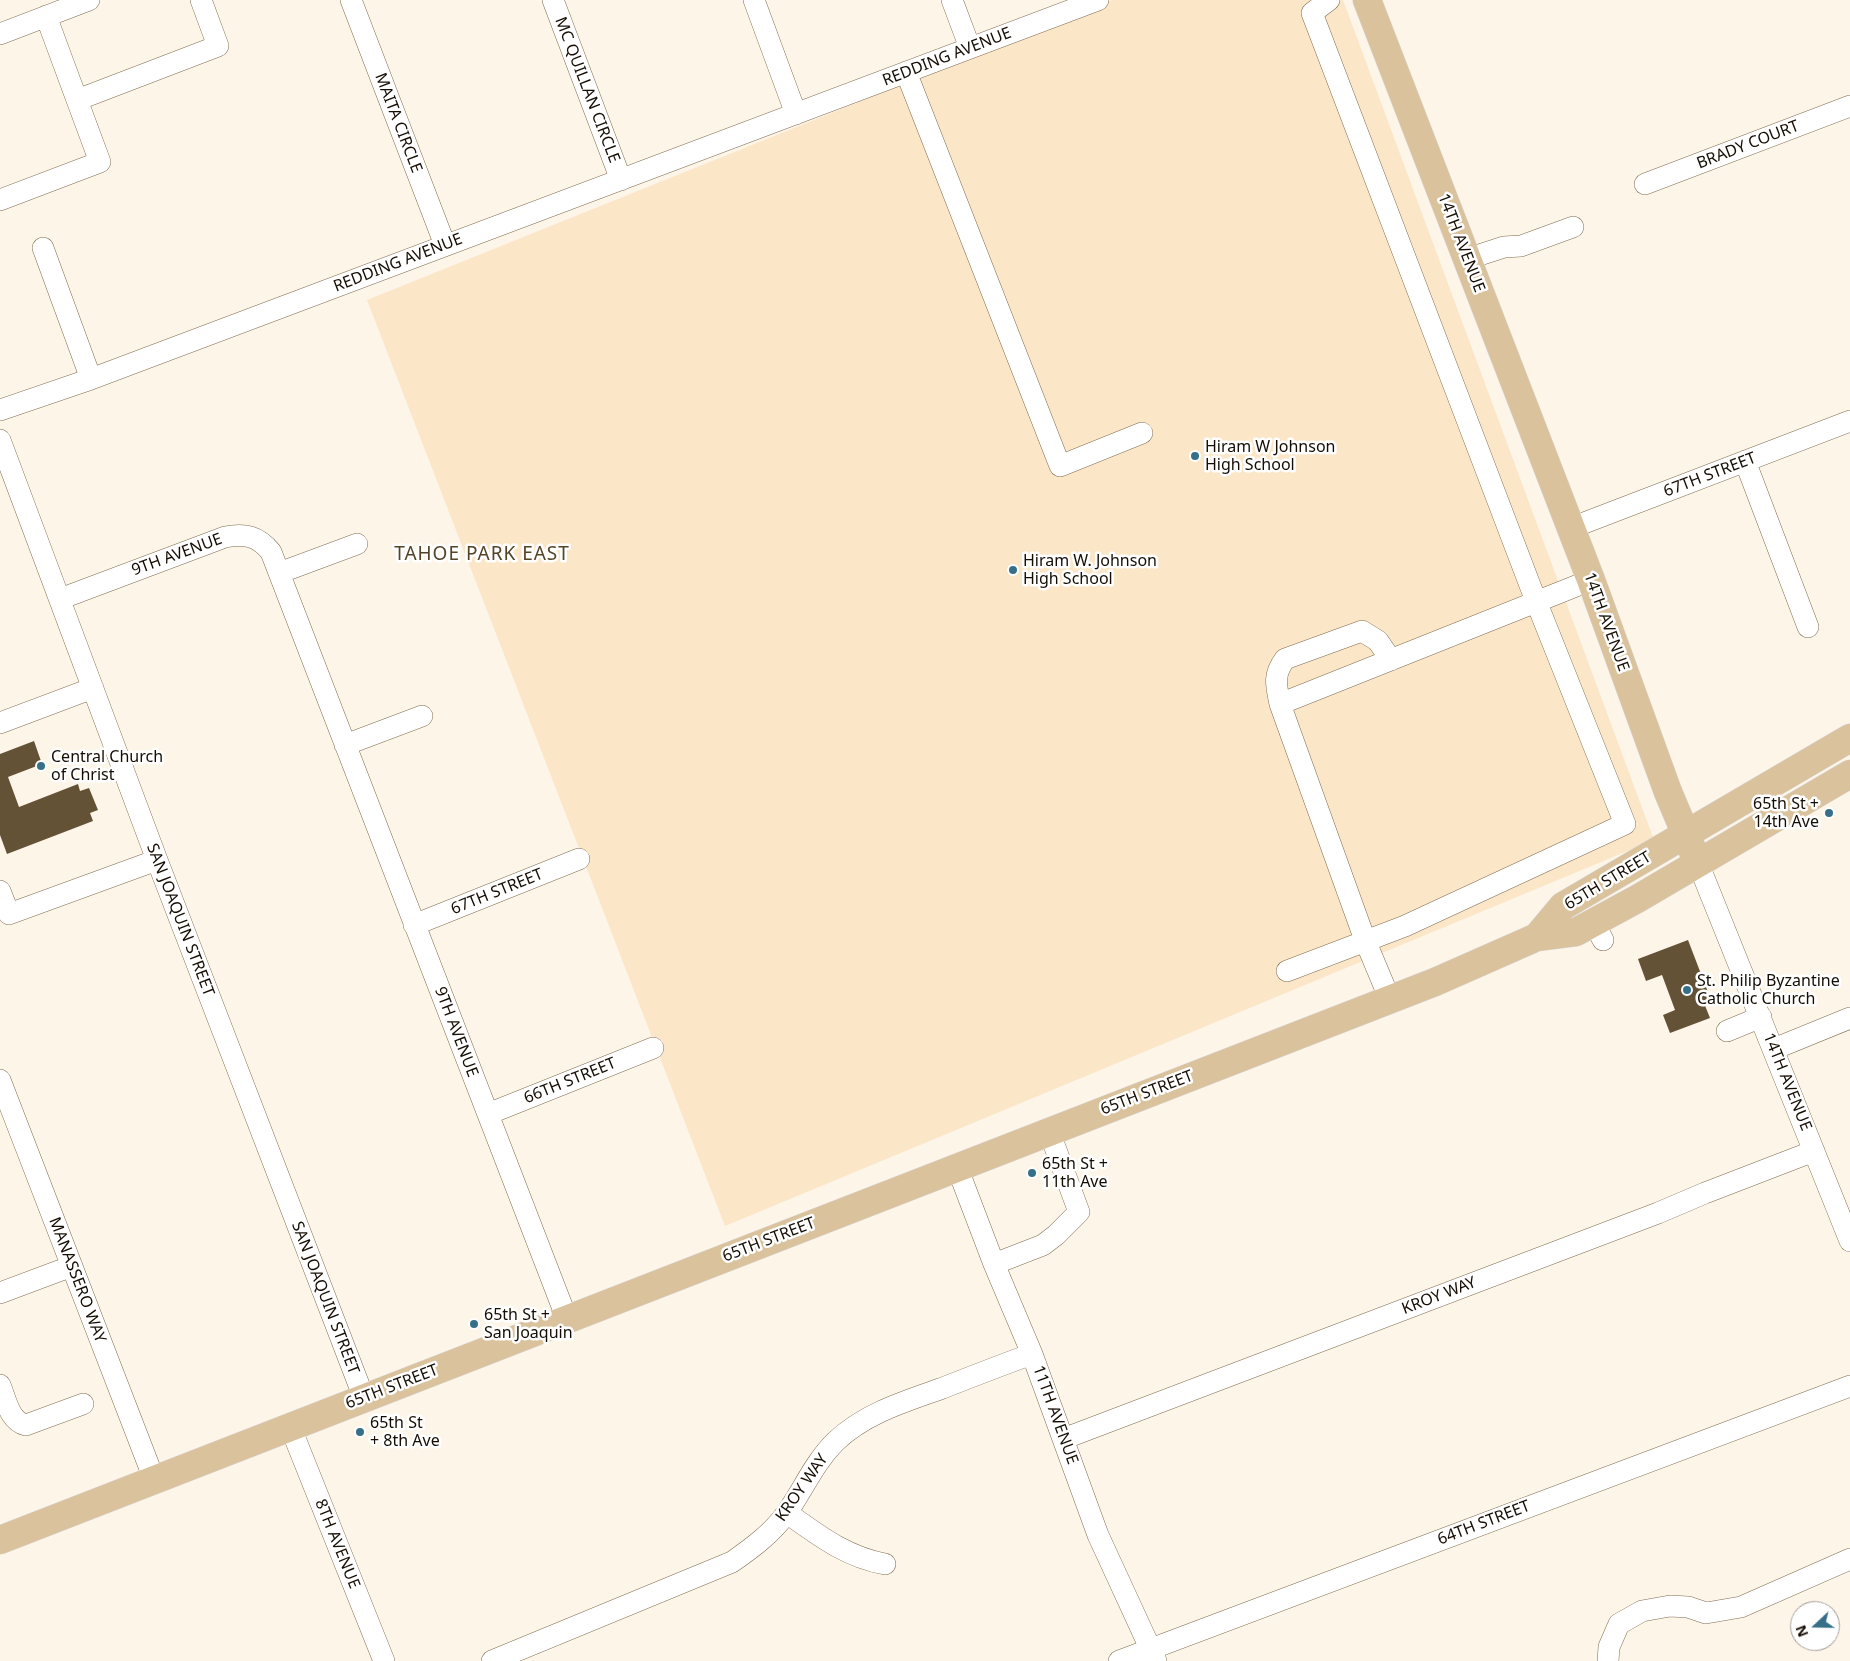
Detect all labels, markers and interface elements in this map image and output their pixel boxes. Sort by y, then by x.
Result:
street label: MC QUILLAN CIRCLE [550,14,624,166]
street label: REDDING AVENUE [880,24,1014,90]
street label: MAITA CIRCLE [370,70,426,176]
street label: BRADY COURT [1694,117,1802,173]
street label: 14TH AVENUE [1433,191,1489,295]
street label: REDDING AVENUE [331,230,465,296]
place label: Hiram W Johnson High School [1205,437,1335,475]
street label: 67TH STREET [1661,449,1759,501]
marker: Hiram W Johnson High School [1189,450,1201,462]
street label: 9TH AVENUE [129,530,225,580]
district label: TAHOE PARK EAST [392,544,572,566]
place label: Hiram W. Johnson High School [1023,551,1157,589]
marker: Hiram W. Johnson High School [1007,564,1019,576]
street label: 14TH AVENUE [1579,570,1633,674]
place label: Central Church of Christ [51,747,163,785]
marker: Central Church of Christ [35,760,47,772]
place label: 65th St + 14th Ave [1753,794,1819,832]
marker: 65th St + 14th Ave [1823,807,1835,819]
street label: SAN JOAQUIN STREET [142,841,218,999]
street label: 65TH STREET [1561,848,1655,914]
street label: 67TH STREET [448,865,546,919]
place label: St. Philip Byzantine Catholic Church [1697,971,1840,1009]
street label: 9TH AVENUE [430,984,482,1080]
marker: St. Philip Byzantine Catholic Church [1681,984,1693,996]
street label: 14TH AVENUE [1759,1030,1815,1134]
street label: 66TH STREET [521,1054,619,1108]
street label: 65TH STREET [1098,1067,1196,1119]
place label: 65th St + 11th Ave [1042,1154,1108,1192]
marker: 65th St + 11th Ave [1026,1167,1038,1179]
street label: 65TH STREET [720,1214,818,1266]
street label: MANASSERO WAY [44,1215,110,1345]
street label: SAN JOAQUIN STREET [287,1219,363,1377]
street label: KROY WAY [1399,1273,1479,1319]
place label: 65th St + San Joaquin [484,1305,573,1343]
marker: 65th St + San Joaquin [468,1318,480,1330]
street label: 65TH STREET [343,1361,441,1413]
street label: 11TH AVENUE [1028,1363,1082,1467]
place label: 65th St + 8th Ave [370,1413,440,1451]
marker: 65th St + 8th Ave [354,1426,366,1438]
street label: KROY WAY [772,1451,832,1525]
street label: 8TH AVENUE [310,1496,364,1592]
street label: 64TH STREET [1435,1497,1533,1549]
north arrow [1790,1601,1840,1651]
text: N [1791,1622,1812,1640]

